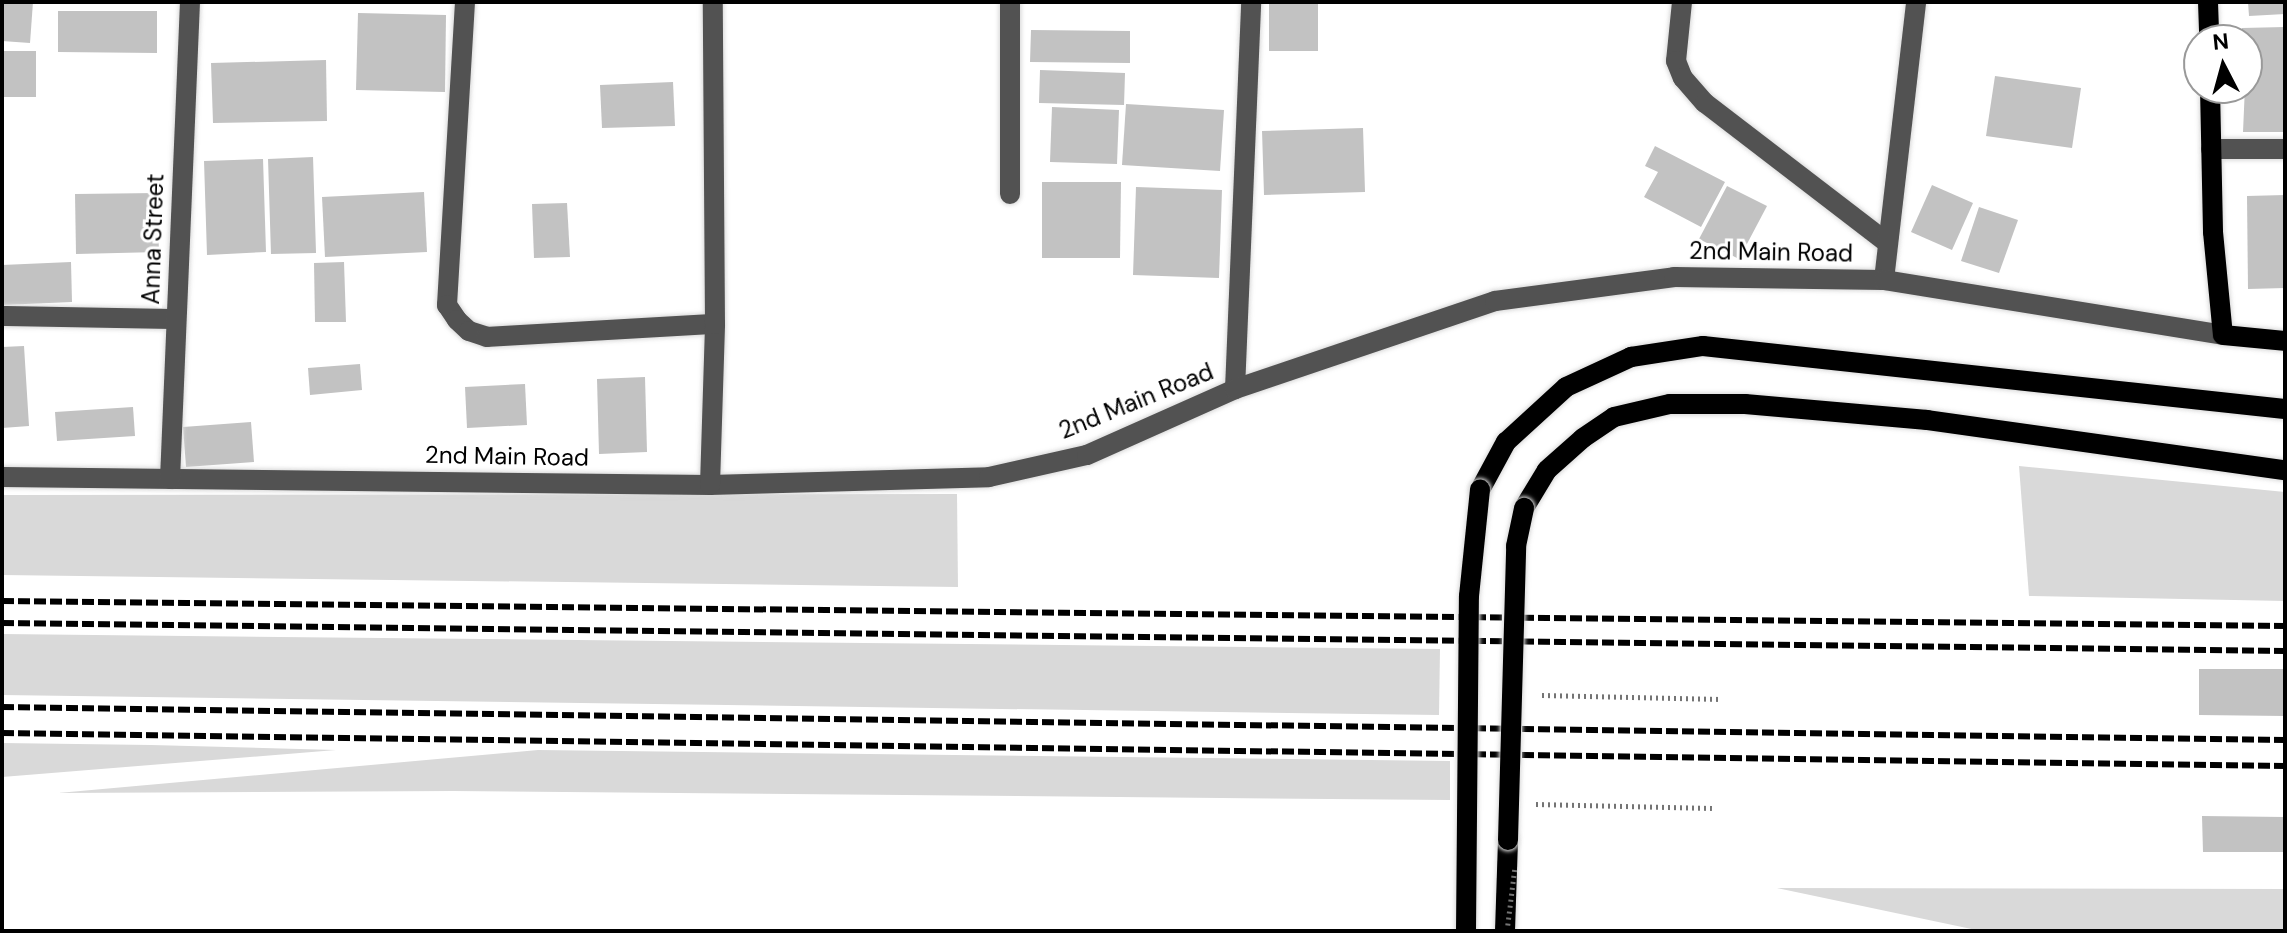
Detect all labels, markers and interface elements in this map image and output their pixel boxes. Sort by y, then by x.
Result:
north arrow [2183,24,2263,104]
text: N [2211,26,2230,57]
street label: Anna Street [136,173,170,305]
street label: 2nd Main Road [1689,236,1853,268]
street label: 2nd Main Road [1055,357,1217,445]
street label: 2nd Main Road [425,440,589,472]

